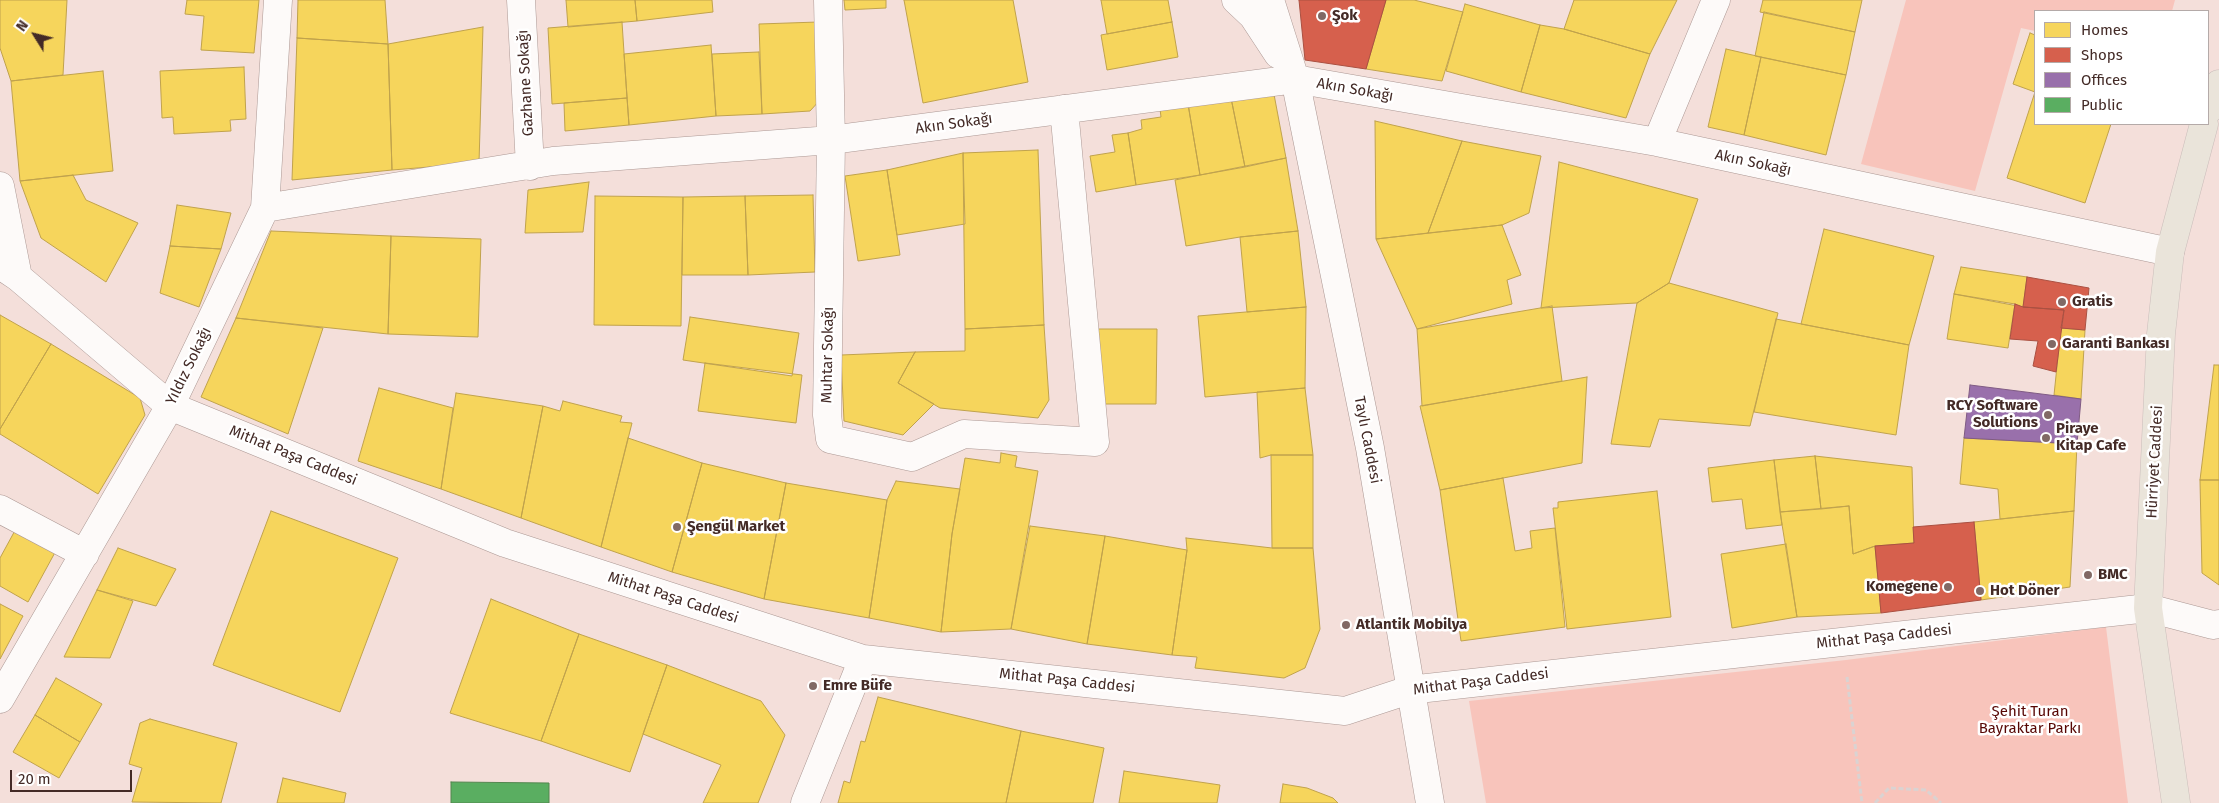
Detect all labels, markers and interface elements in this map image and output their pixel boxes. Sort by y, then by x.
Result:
place label: Şok [1332,7,1358,25]
north arrow [10,10,60,60]
marker: Şok [1316,10,1328,22]
legend [2034,10,2209,125]
text: N [13,17,32,35]
text: Homes [2081,21,2128,39]
street label: Gazhane Sokağı [514,29,538,137]
text: Shops [2081,46,2123,64]
text: Offices [2081,71,2127,89]
street label: Akın Sokağı [1315,74,1395,106]
text: Public [2081,96,2123,114]
street label: Akın Sokağı [914,110,994,138]
street label: Akın Sokağı [1713,146,1793,180]
place label: Gratis [2072,293,2113,311]
marker: Gratis [2056,296,2068,308]
street label: Muhtar Sokağı [818,306,838,404]
street label: Yıldız Sokağı [162,324,216,408]
place label: Garanti Bankası [2062,335,2170,353]
marker: Garanti Bankası [2046,338,2058,350]
street label: Taylı Caddesi [1350,395,1384,485]
place label: RCY Software Solutions [1947,397,2038,432]
street label: Hürriyet Caddesi [2143,405,2167,519]
marker: RCY Software Solutions [2042,409,2054,421]
place label: Piraye Kitap Cafe [2056,420,2126,455]
street label: Mithat Paşa Caddesi [226,422,360,490]
marker: Piraye Kitap Cafe [2040,432,2052,444]
place label: Şengül Market [687,518,785,536]
marker: Şengül Market [671,521,683,533]
place label: BMC [2098,566,2128,584]
street label: Mithat Paşa Caddesi [605,568,741,628]
marker: BMC [2082,569,2094,581]
place label: Komegene [1866,578,1938,596]
marker: Komegene [1942,581,1954,593]
place label: Hot Döner [1990,582,2060,600]
marker: Hot Döner [1974,585,1986,597]
place label: Atlantik Mobilya [1356,616,1467,634]
marker: Atlantik Mobilya [1340,619,1352,631]
street label: Mithat Paşa Caddesi [1815,621,1953,653]
street label: Mithat Paşa Caddesi [998,665,1136,697]
street label: Mithat Paşa Caddesi [1412,665,1550,699]
place label: Emre Büfe [823,677,892,695]
marker: Emre Büfe [807,680,819,692]
park label: Şehit Turan Bayraktar Parkı [1979,703,2081,738]
scale bar [12,760,135,792]
text: 20 m [18,770,51,788]

